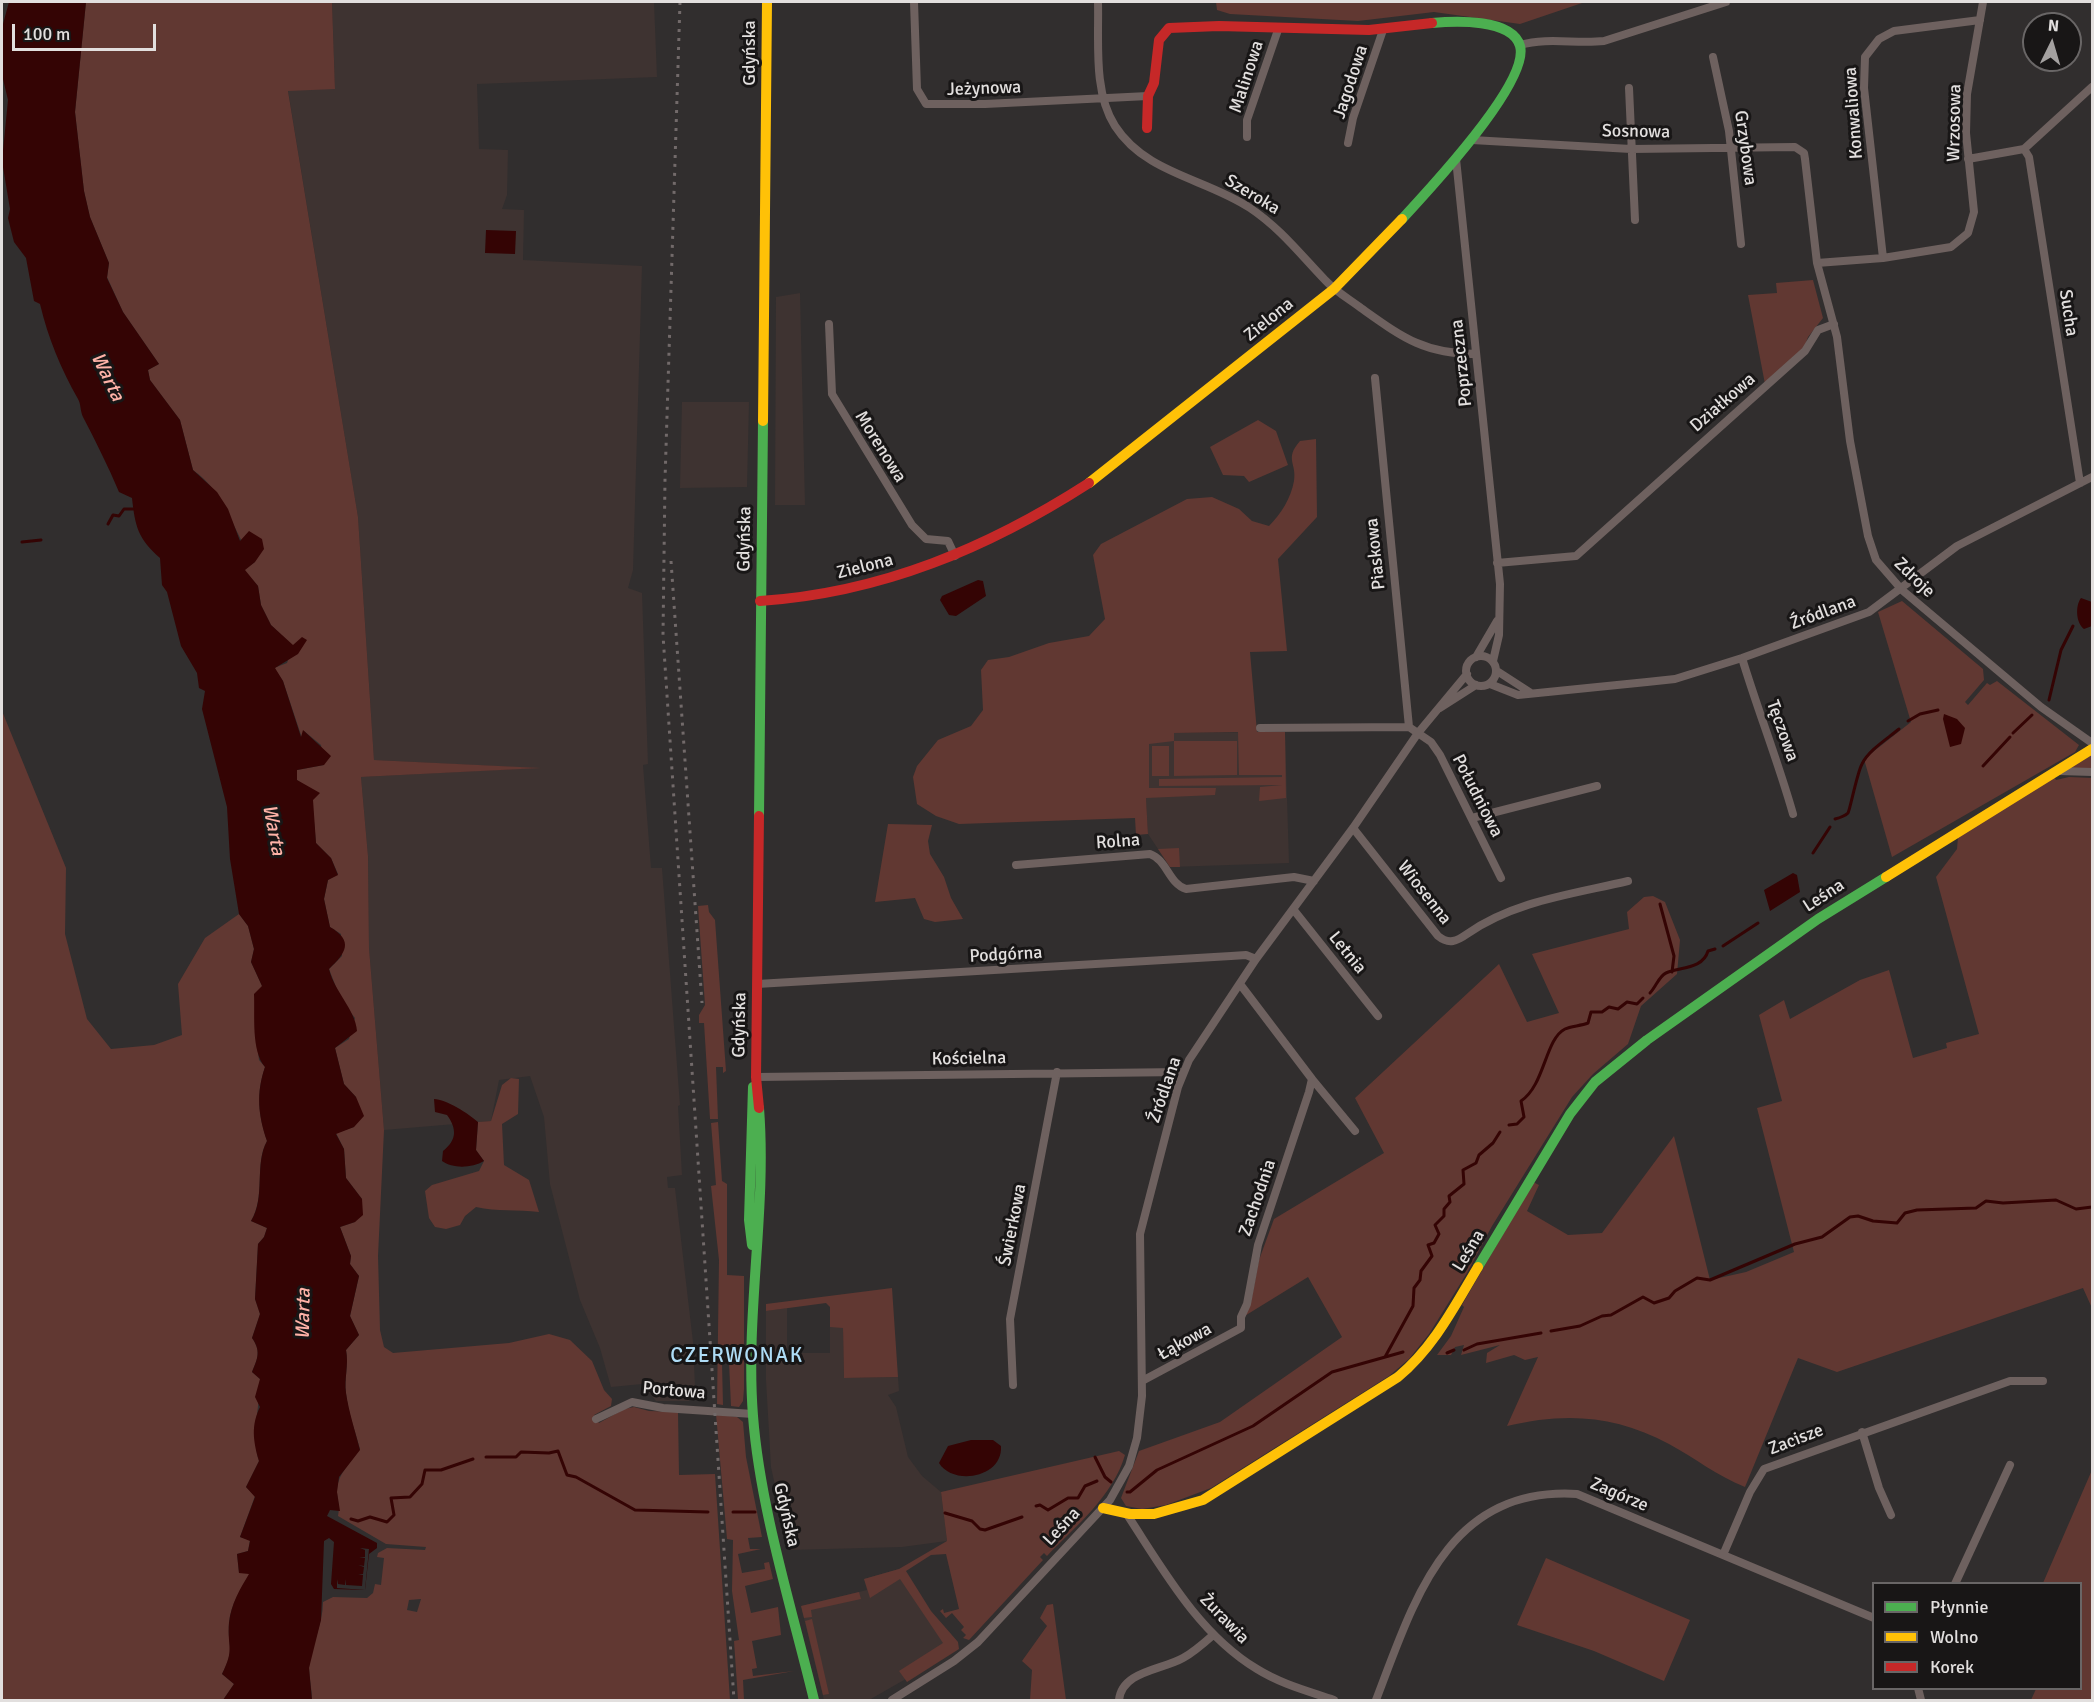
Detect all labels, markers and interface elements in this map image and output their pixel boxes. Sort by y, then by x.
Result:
scale bar [15,12,159,50]
north arrow [2022,12,2082,72]
text: N [2047,16,2060,37]
street label: Gdyńska [739,20,761,86]
text: 100 m [23,23,70,45]
street label: Malinowa [1225,38,1269,116]
street label: Jagodowa [1329,42,1373,122]
street label: Konwaliowa [1840,66,1868,160]
street label: Jeżynowa [946,77,1022,101]
street label: Wrzosowa [1944,84,1966,162]
street label: Grzybowa [1729,109,1761,187]
street label: Sosnowa [1602,121,1670,143]
street label: Szeroka [1221,170,1283,220]
street label: Sucha [2054,288,2082,338]
street label: Zielona [1240,294,1298,346]
street label: Poprzeczna [1447,318,1477,408]
water label: Warta [85,349,129,405]
street label: Działkowa [1686,369,1760,437]
street label: Morenowa [850,407,910,487]
street label: Gdyńska [734,506,756,572]
street label: Piaskowa [1362,517,1390,591]
street label: Zielona [835,550,895,584]
street label: Zdroje [1889,553,1939,603]
street label: Źródlana [1787,591,1859,635]
street label: Tęczowa [1761,697,1803,765]
street label: Południowa [1447,751,1507,841]
water label: Warta [256,803,290,857]
street label: Rolna [1095,830,1141,854]
street label: Wiosenna [1392,857,1456,929]
street label: Leśna [1799,875,1849,917]
street label: Letnia [1323,928,1371,978]
street label: Podgórna [969,942,1043,968]
street label: Gdyńska [729,992,751,1058]
street label: Kościelna [932,1048,1006,1070]
street label: Źródlana [1144,1054,1186,1126]
street label: Zachodnia [1235,1157,1281,1239]
street label: Świerkowa [994,1182,1032,1268]
street label: Leśna [1448,1226,1490,1276]
water label: Warta [292,1288,316,1340]
street label: Łąkowa [1154,1318,1216,1366]
district label: CZERWONAK [670,1343,804,1369]
street label: Portowa [642,1377,706,1405]
street label: Zacisze [1765,1420,1827,1460]
street label: Zagórze [1587,1473,1651,1517]
street label: Gdyńska [768,1481,804,1549]
street label: Leśna [1039,1503,1085,1551]
legend [1872,1582,2082,1690]
street label: Żurawia [1195,1589,1253,1649]
text: Płynnie [1930,1596,1988,1618]
text: Wolno [1930,1626,1978,1648]
text: Korek [1930,1656,1974,1678]

